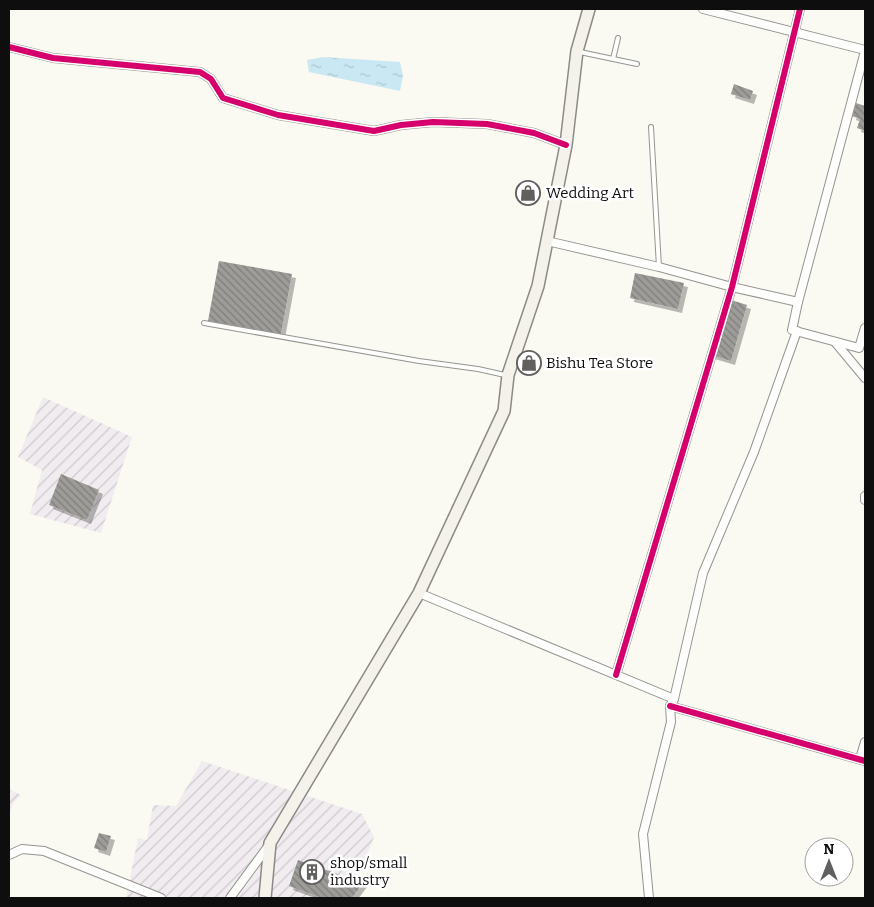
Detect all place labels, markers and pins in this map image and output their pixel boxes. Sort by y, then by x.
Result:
shop icon: Wedding Art [515,180,541,206]
place label: Wedding Art [546,184,635,202]
shop icon: Bishu Tea Store [516,350,542,376]
place label: Bishu Tea Store [546,354,653,372]
place label: shop/small industry [330,854,407,889]
building icon: shop/small industry [299,859,325,885]

